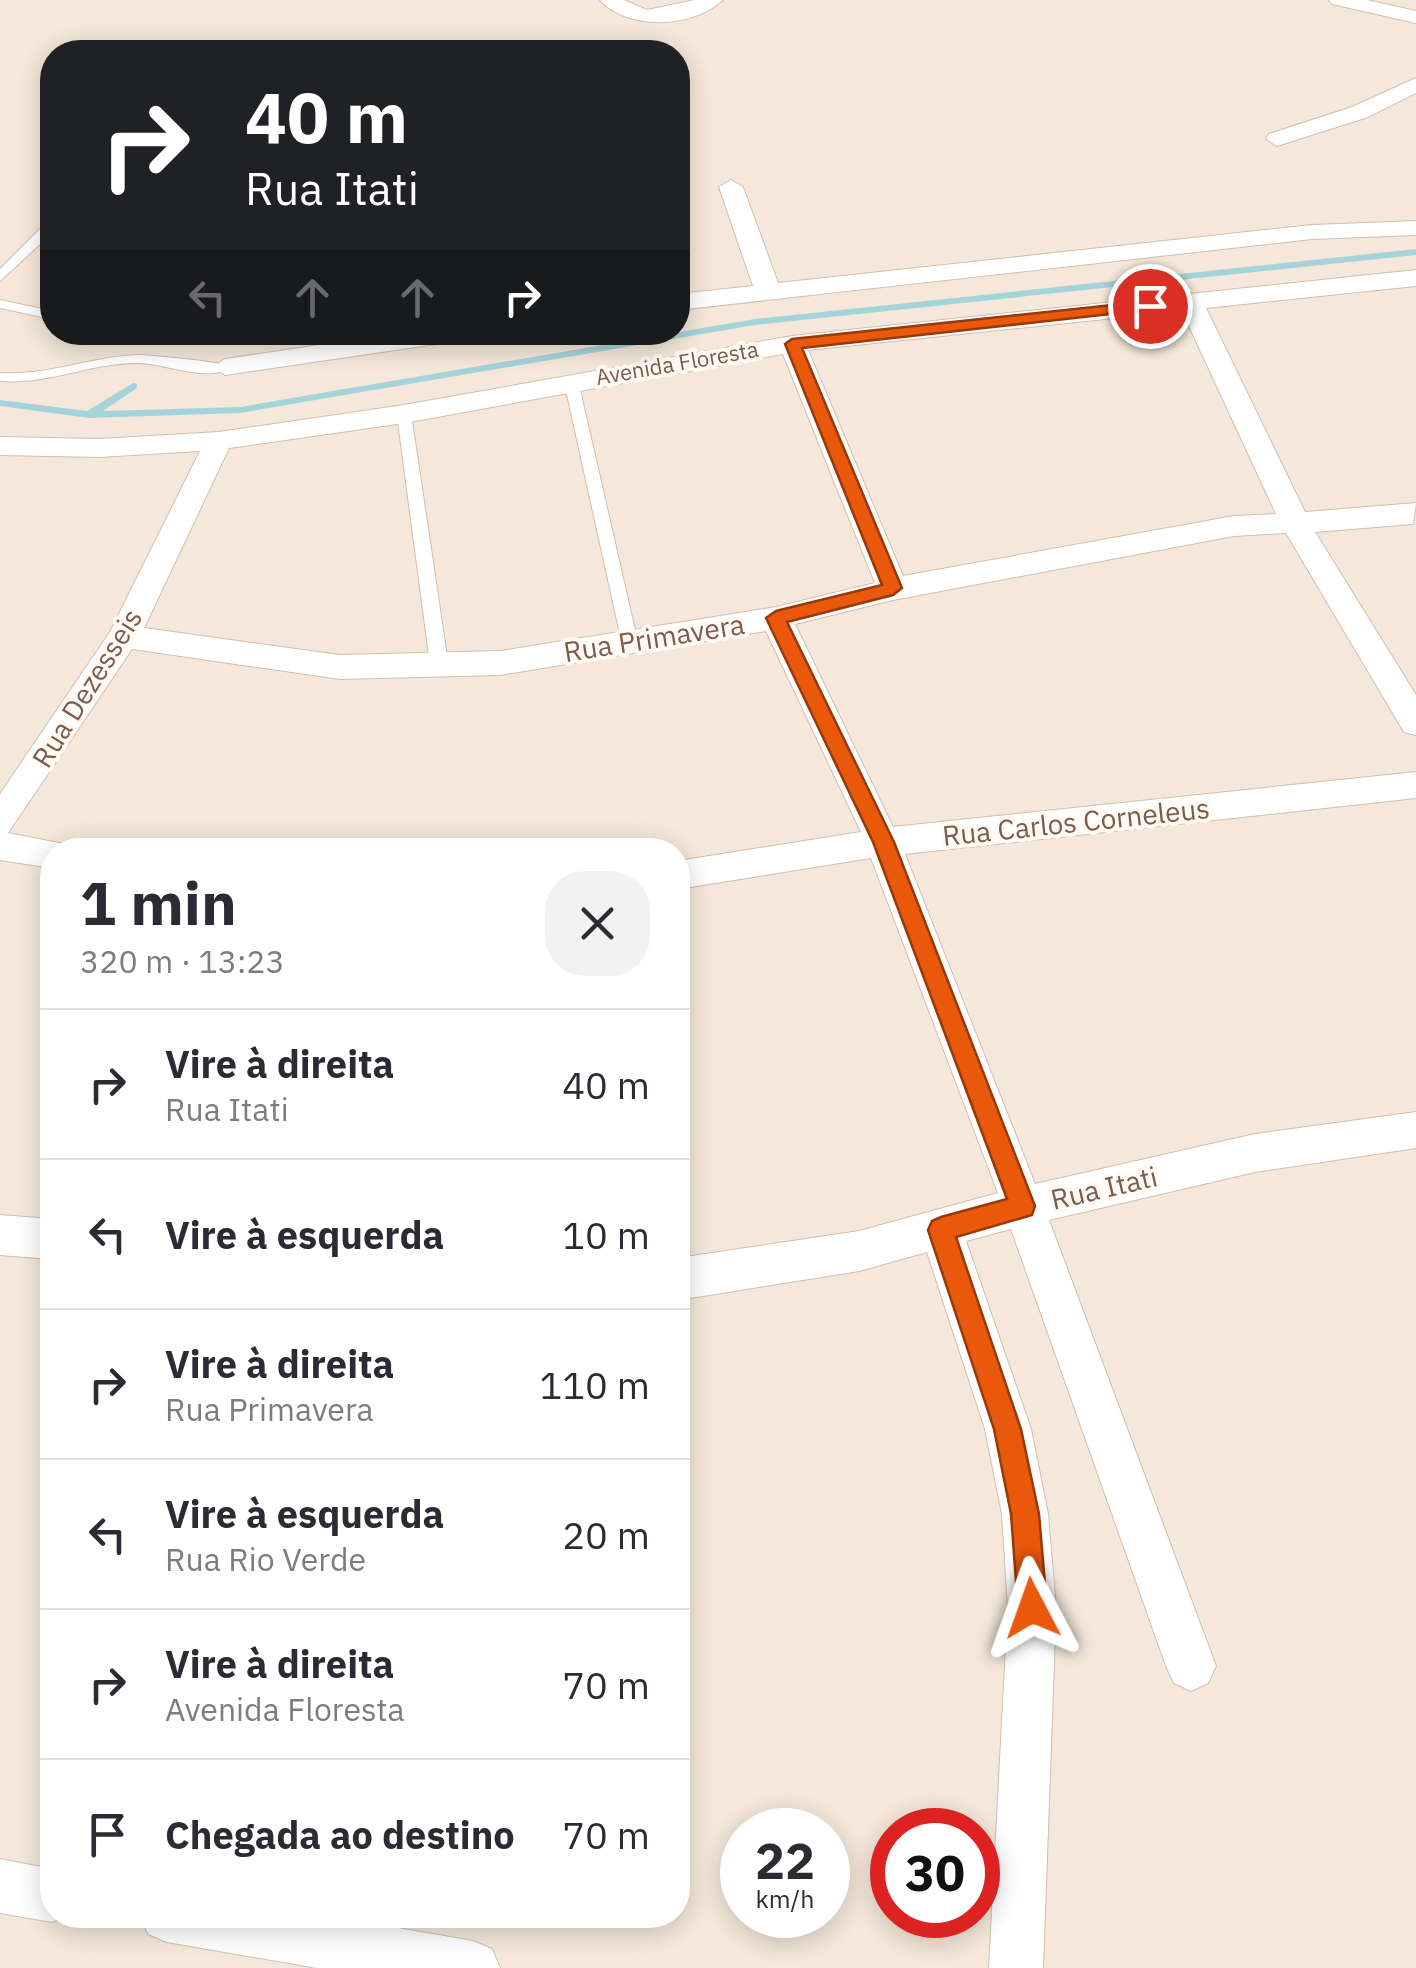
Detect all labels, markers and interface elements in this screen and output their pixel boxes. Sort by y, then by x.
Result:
text: 40 m [245,71,408,162]
icon: right [80,80,210,210]
text: Rua Itati [245,159,419,217]
pin [1108,264,1193,349]
icon: left [180,270,235,325]
icon: ahead [285,270,340,325]
icon: ahead [390,270,445,325]
icon: right [495,270,550,325]
icon: arrive [1123,279,1178,334]
street label: Avenida Floresta [593,334,761,391]
street label: Rua Dezesseis [23,601,150,774]
street label: Rua Primavera [561,605,747,670]
street label: Rua Carlos Corneleus [940,789,1211,854]
text: 1 min [80,863,237,942]
button: close [545,871,650,976]
text: 320 m · 13:23 [80,940,285,982]
text: Vire à direita [165,1039,394,1088]
icon: right [80,1057,135,1112]
text: 40 m [562,1060,650,1109]
text: Rua Itati [165,1088,289,1130]
street label: Rua Itati [1047,1157,1161,1218]
icon: left [80,1207,135,1262]
text: Vire à esquerda [165,1210,444,1259]
text: 10 m [562,1210,650,1259]
text: Vire à direita [165,1339,394,1388]
icon: right [80,1357,135,1412]
text: 110 m [539,1360,650,1409]
text: Rua Primavera [165,1388,374,1430]
text: Vire à esquerda [165,1489,444,1538]
icon: left [80,1507,135,1562]
text: 20 m [562,1510,650,1559]
text: Rua Rio Verde [165,1538,366,1580]
position arrow [980,1556,1084,1660]
text: Vire à direita [165,1639,394,1688]
icon: right [80,1657,135,1712]
text: 70 m [562,1660,650,1709]
text: Avenida Floresta [165,1688,405,1730]
icon: arrive [80,1807,135,1862]
speed limit sign: 30 [870,1808,1000,1938]
text: Chegada ao destino [165,1810,515,1859]
text: 70 m [562,1810,650,1859]
text: 22 [755,1828,815,1893]
text: km/h [756,1882,814,1915]

